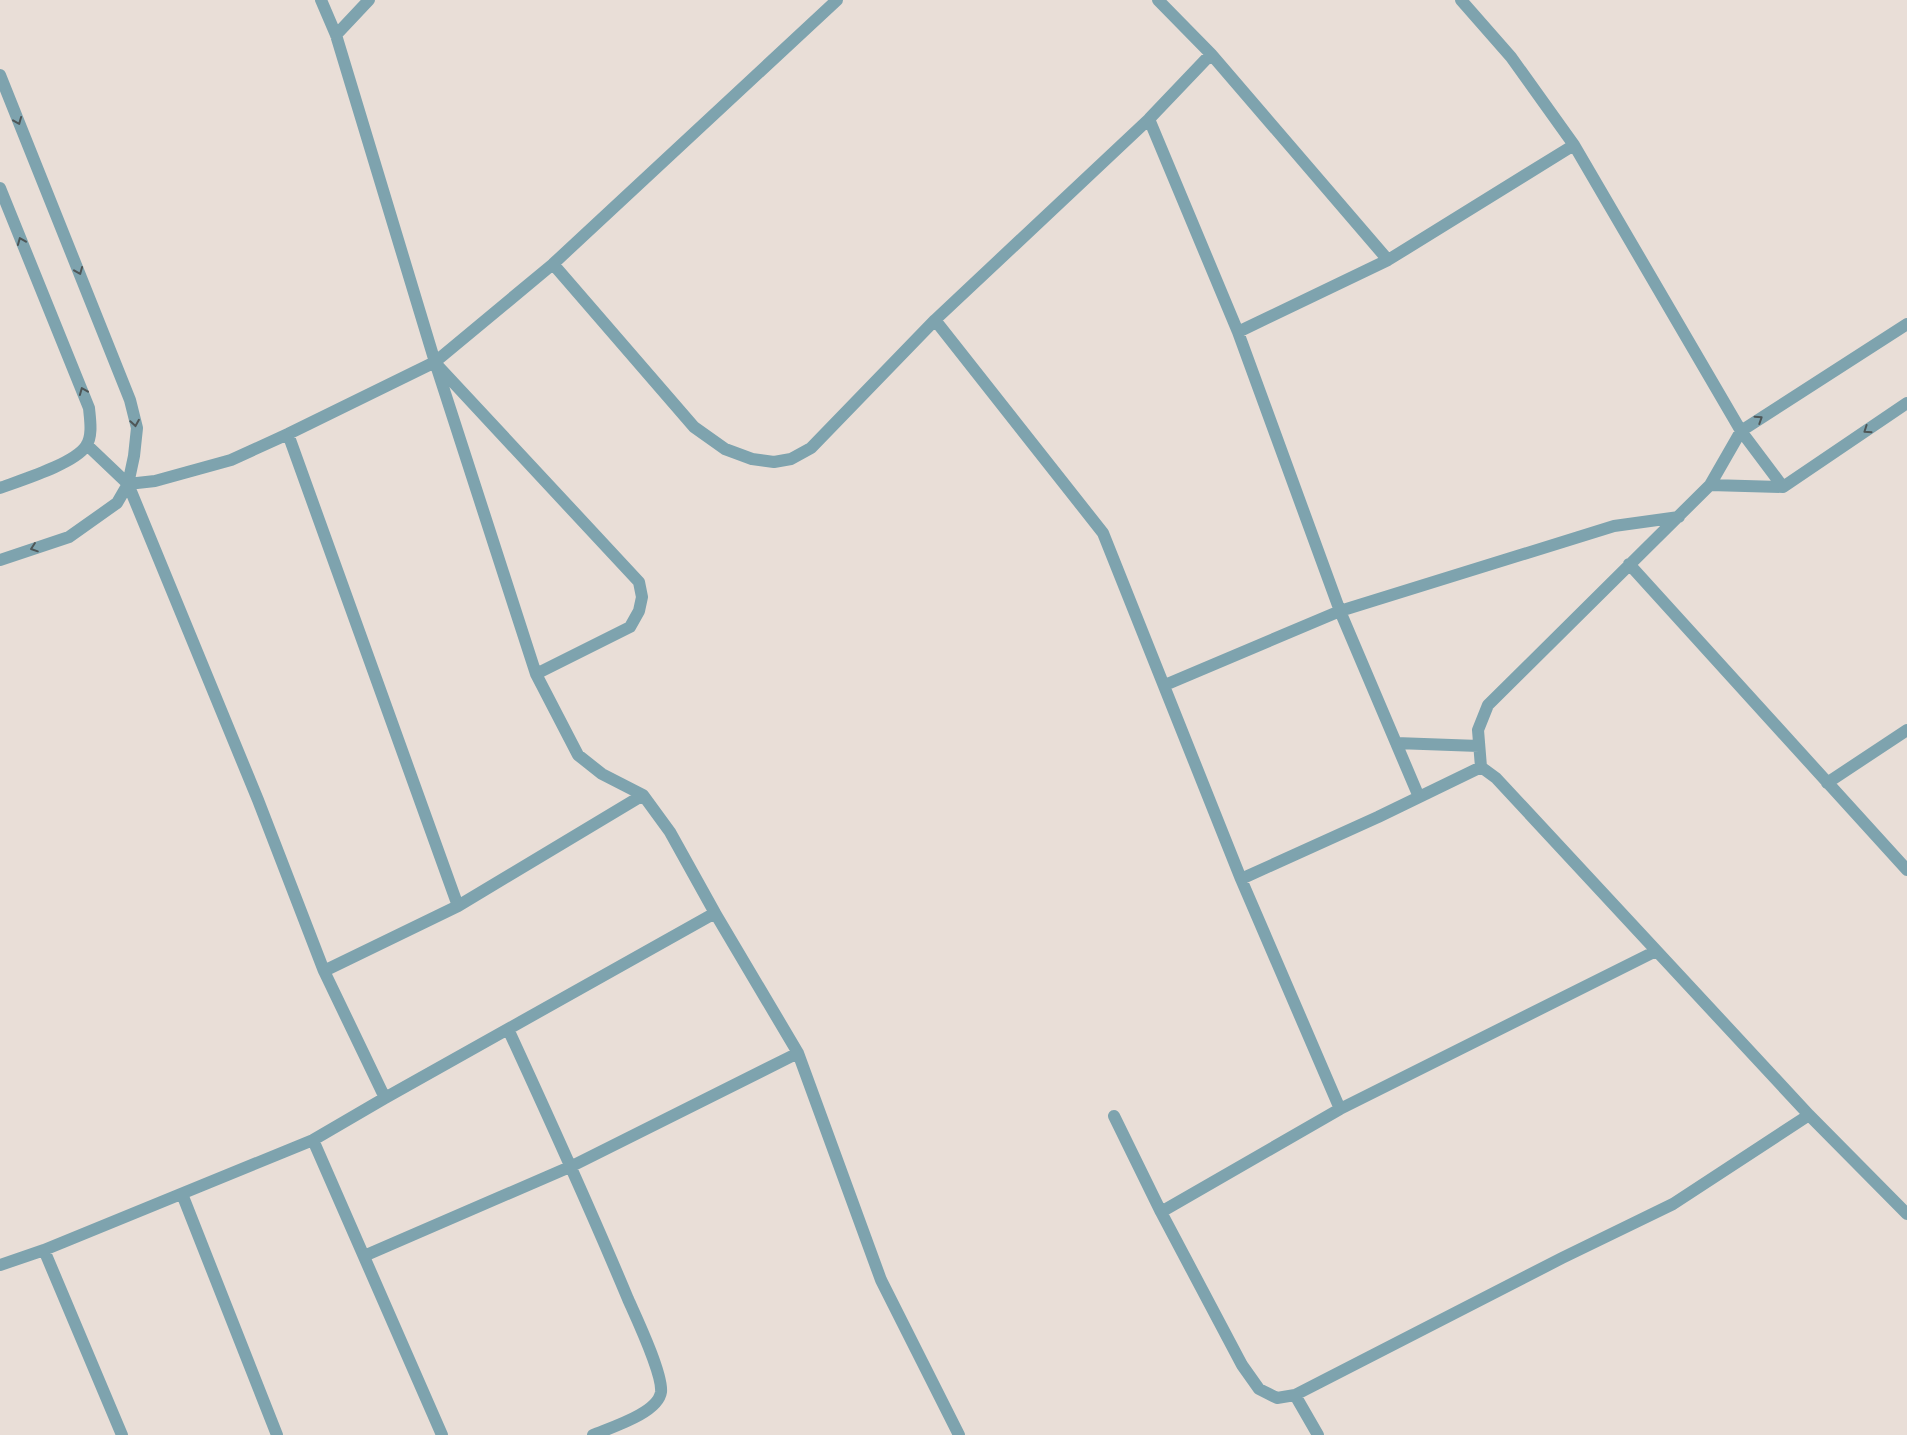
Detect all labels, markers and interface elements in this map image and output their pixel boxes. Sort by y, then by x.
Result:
one-way arrow [12,116,22,124]
one-way arrow [17,237,28,246]
one-way arrow [73,267,83,275]
one-way arrow [78,387,89,396]
one-way arrow [1753,416,1762,426]
one-way arrow [129,420,140,428]
one-way arrow [1863,424,1872,433]
one-way arrow [31,543,39,553]

